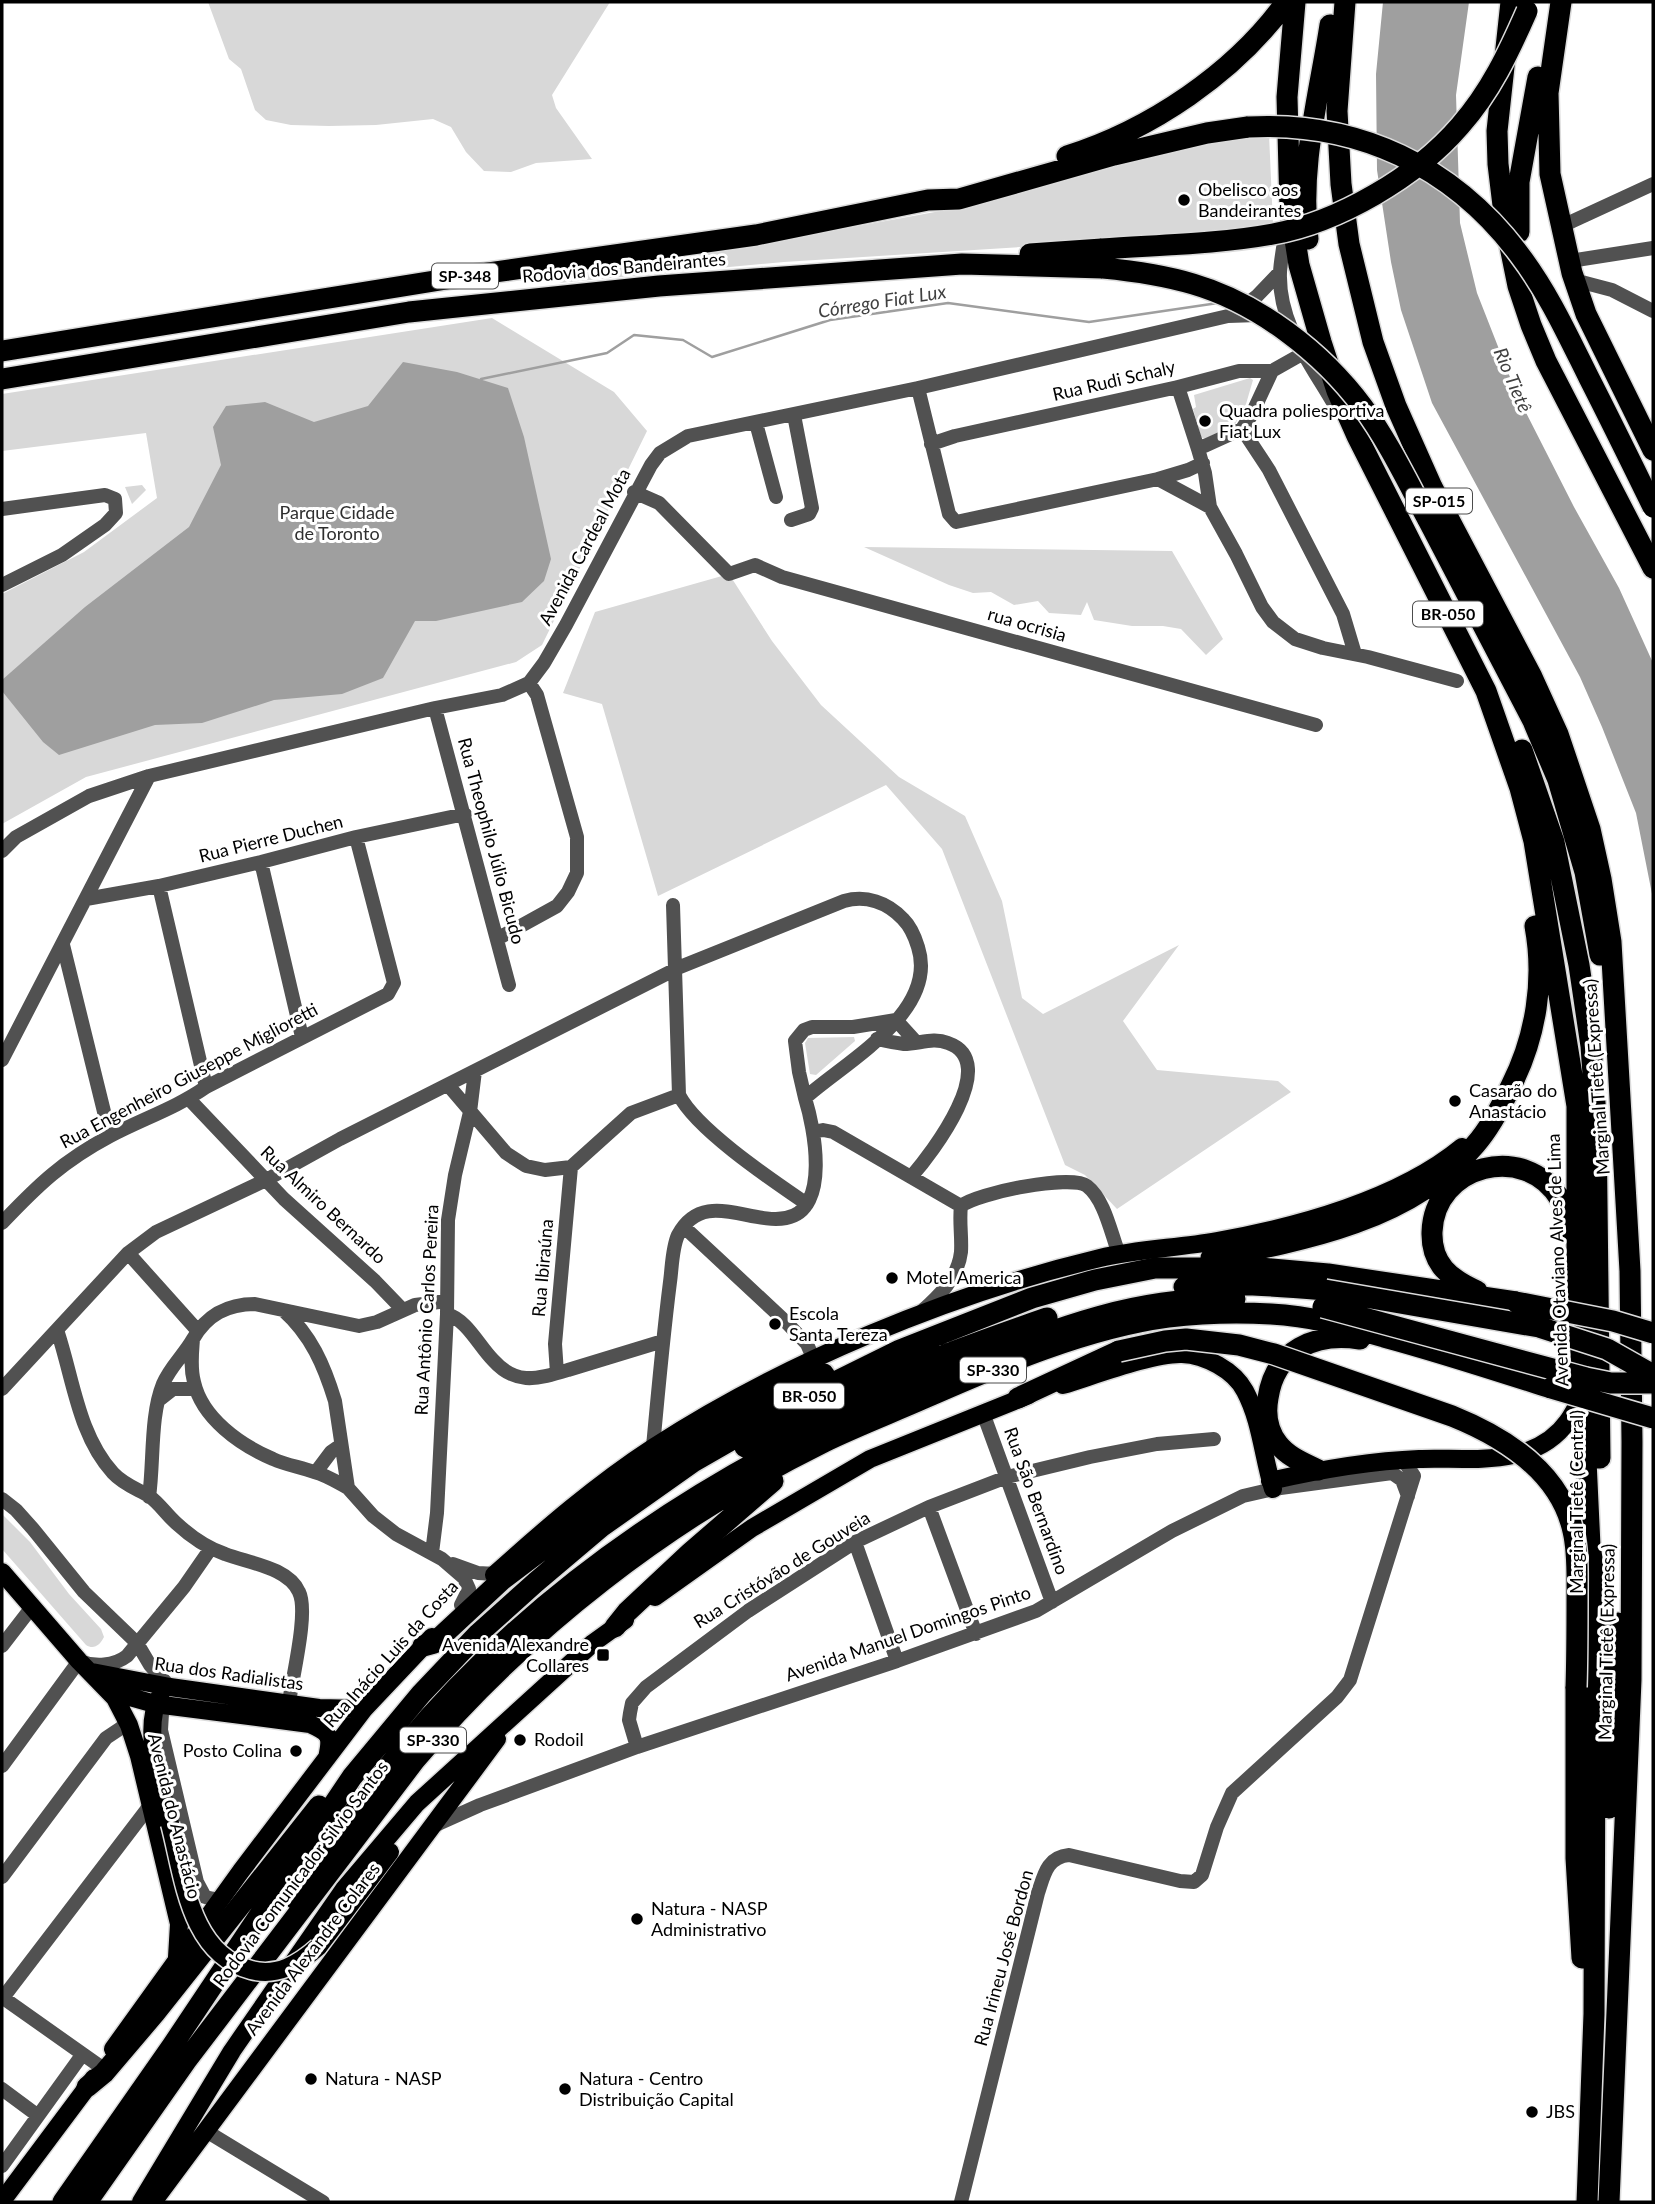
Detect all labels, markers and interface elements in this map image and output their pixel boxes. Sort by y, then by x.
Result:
place label: Obelisco aos Bandeirantes [1198,178,1302,221]
marker: Obelisco aos Bandeirantes [1176,192,1192,208]
street label: Rodovia dos Bandeirantes [521,247,727,287]
road number: SP-348 [432,264,498,288]
water label: Córrego Fiat Lux [816,279,948,322]
water label: Rio Tietê [1489,344,1537,416]
street label: Rua Rudi Schaly [1050,355,1178,405]
place label: Quadra poliesportiva Fiat Lux [1219,399,1384,442]
marker: Quadra poliesportiva Fiat Lux [1197,413,1213,429]
street label: Avenida Cardeal Mota [533,464,635,629]
road number: SP-015 [1406,488,1472,514]
park label: Parque Cidade de Toronto [280,501,394,544]
road number: BR-050 [1413,601,1483,626]
street label: rua ocrisia [985,602,1069,646]
street label: Rua Theophilo Júlio Bicudo [454,735,530,946]
street label: Rua Pierre Duchen [196,809,345,867]
street label: Marginal Tietê (Expressa) [1578,978,1614,1176]
street label: Rua Engenheiro Giuseppe Miglioretti [56,998,321,1153]
place label: Casarão do Anastácio [1469,1079,1557,1122]
marker: Casarão do Anastácio [1447,1093,1463,1109]
street label: Avenida Otaviano Alves de Lima [1542,1133,1572,1387]
street label: Rua Almiro Bernardo [256,1140,391,1268]
street label: Rua Antônio Carlos Pereira [409,1204,443,1416]
street label: Rua Ibiraúna [527,1218,557,1318]
place label: Motel America [906,1266,1022,1288]
marker: Motel America [884,1270,900,1286]
place label: Escola Santa Tereza [789,1302,888,1345]
marker: Escola Santa Tereza [767,1316,783,1332]
road number: SP-330 [960,1358,1026,1382]
road number: BR-050 [774,1384,844,1408]
street label: Marginal Tietê (Central) [1565,1410,1587,1594]
street label: Rua São Bernardino [1000,1424,1074,1577]
street label: Rua Cristóvão de Gouveia [689,1506,874,1632]
street label: Marginal Tietê (Expressa) [1593,1544,1619,1740]
street label: Rua Inácio Luis da Costa [318,1575,462,1731]
street label: Avenida Manuel Domingos Pinto [782,1581,1033,1685]
place label: Avenida Alexandre Collares [442,1633,589,1676]
marker: Avenida Alexandre Collares [595,1647,611,1663]
street label: Rua dos Radialistas [153,1652,305,1694]
road number: SP-330 [400,1728,466,1752]
place label: Rodoil [534,1728,584,1750]
street label: Avenida do Anastácio [144,1731,206,1901]
marker: Rodoil [512,1732,528,1748]
place label: Posto Colina [183,1739,282,1761]
marker: Posto Colina [288,1743,304,1759]
street label: Rodovia Comunicador Silvio Santos [208,1756,393,1991]
street label: Avenida Alexandre Colares [240,1858,384,2039]
street label: Rua Irineu José Bordon [969,1867,1037,2048]
place label: Natura - NASP Administrativo [651,1897,768,1940]
marker: Natura - NASP Administrativo [629,1911,645,1927]
place label: Natura - NASP [325,2067,442,2089]
place label: Natura - Centro Distribuição Capital [579,2067,734,2110]
marker: Natura - NASP [303,2071,319,2087]
marker: Natura - Centro Distribuição Capital [557,2081,573,2097]
place label: JBS [1546,2100,1575,2122]
marker: JBS [1524,2104,1540,2120]

